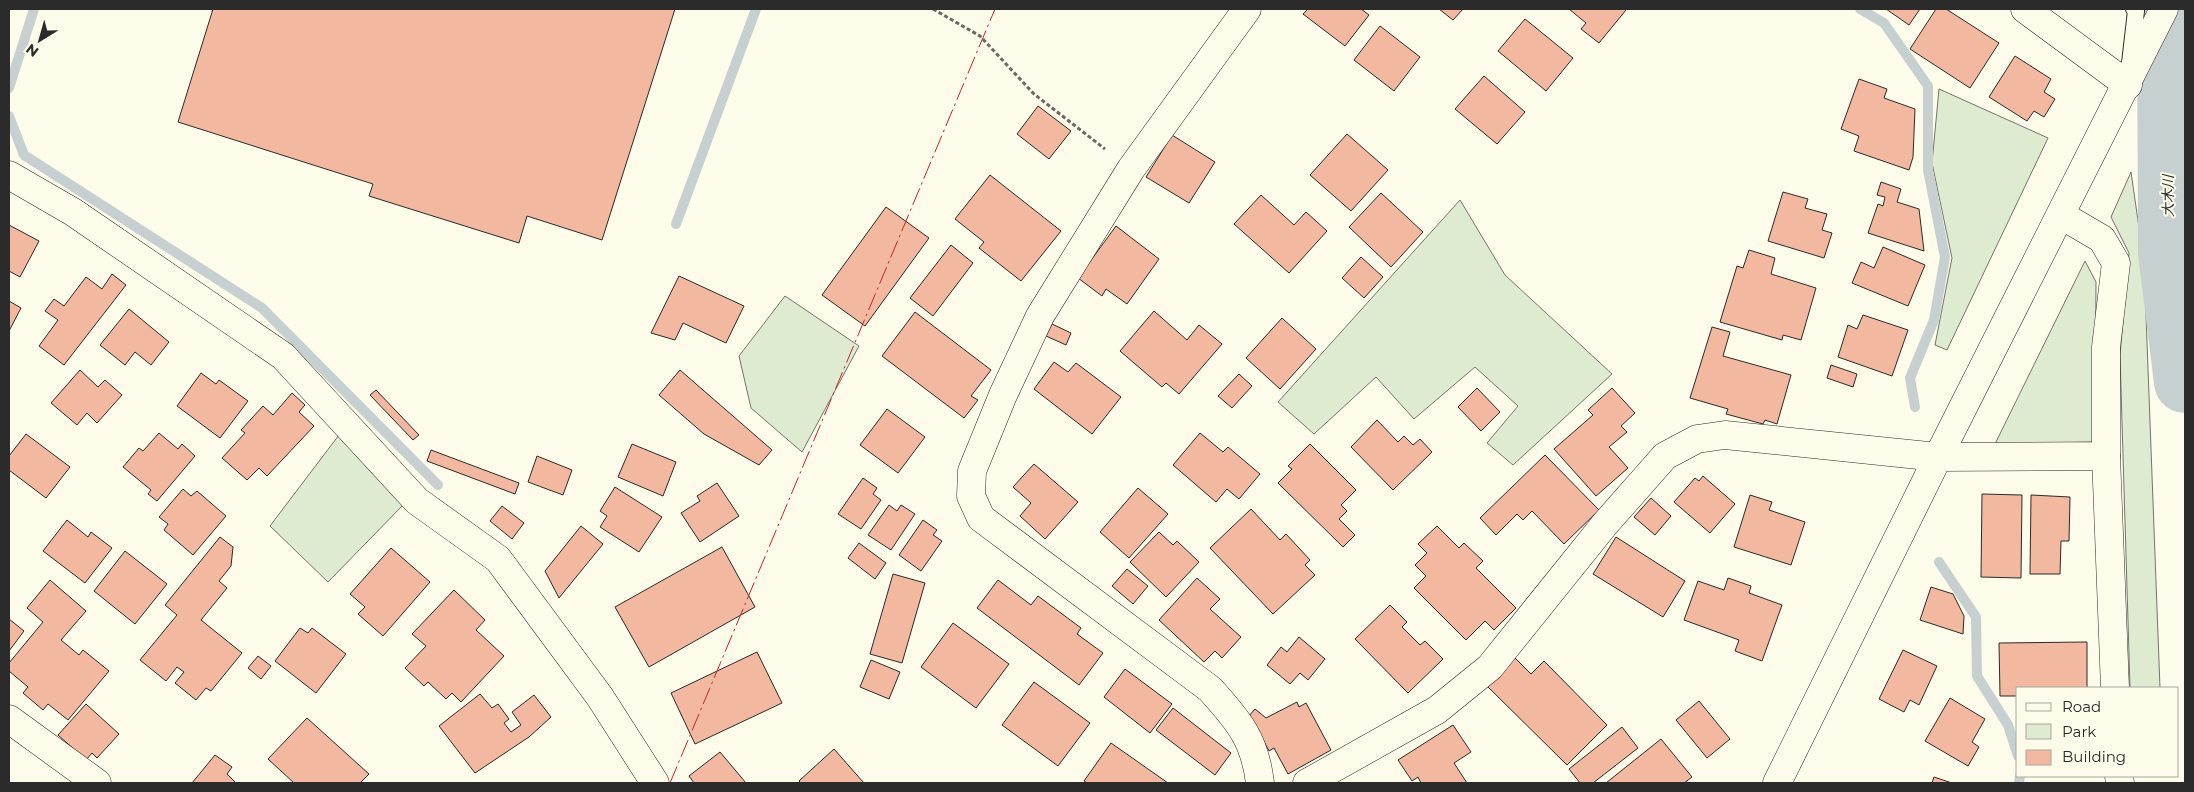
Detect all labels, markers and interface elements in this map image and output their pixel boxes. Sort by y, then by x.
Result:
north arrow [15,15,65,65]
text: N [22,40,42,61]
water label: 大木川 [2159,173,2177,217]
legend [2016,687,2179,777]
text: Road [2062,697,2101,716]
text: Park [2062,722,2096,741]
text: Building [2062,747,2126,766]

